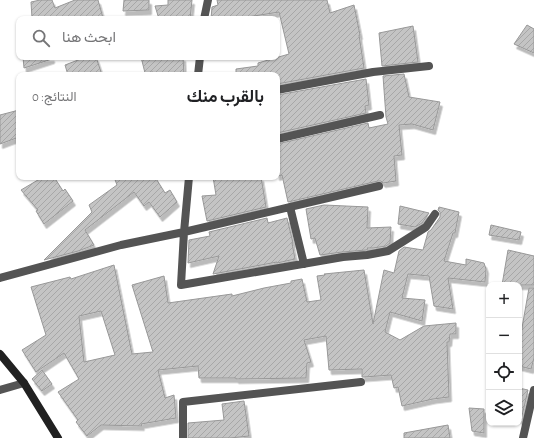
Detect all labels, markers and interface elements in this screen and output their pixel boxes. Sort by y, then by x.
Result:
search box [16,16,280,60]
icon: search [30,27,52,49]
text: ابحث هنا [62,30,116,45]
text: بالقرب منك [187,88,264,105]
text: النتائج: 0 [32,91,76,104]
map controls [486,282,522,426]
button: + [486,282,522,318]
button: − [486,318,522,354]
button: locate [486,354,522,390]
button: layers [486,390,522,426]

